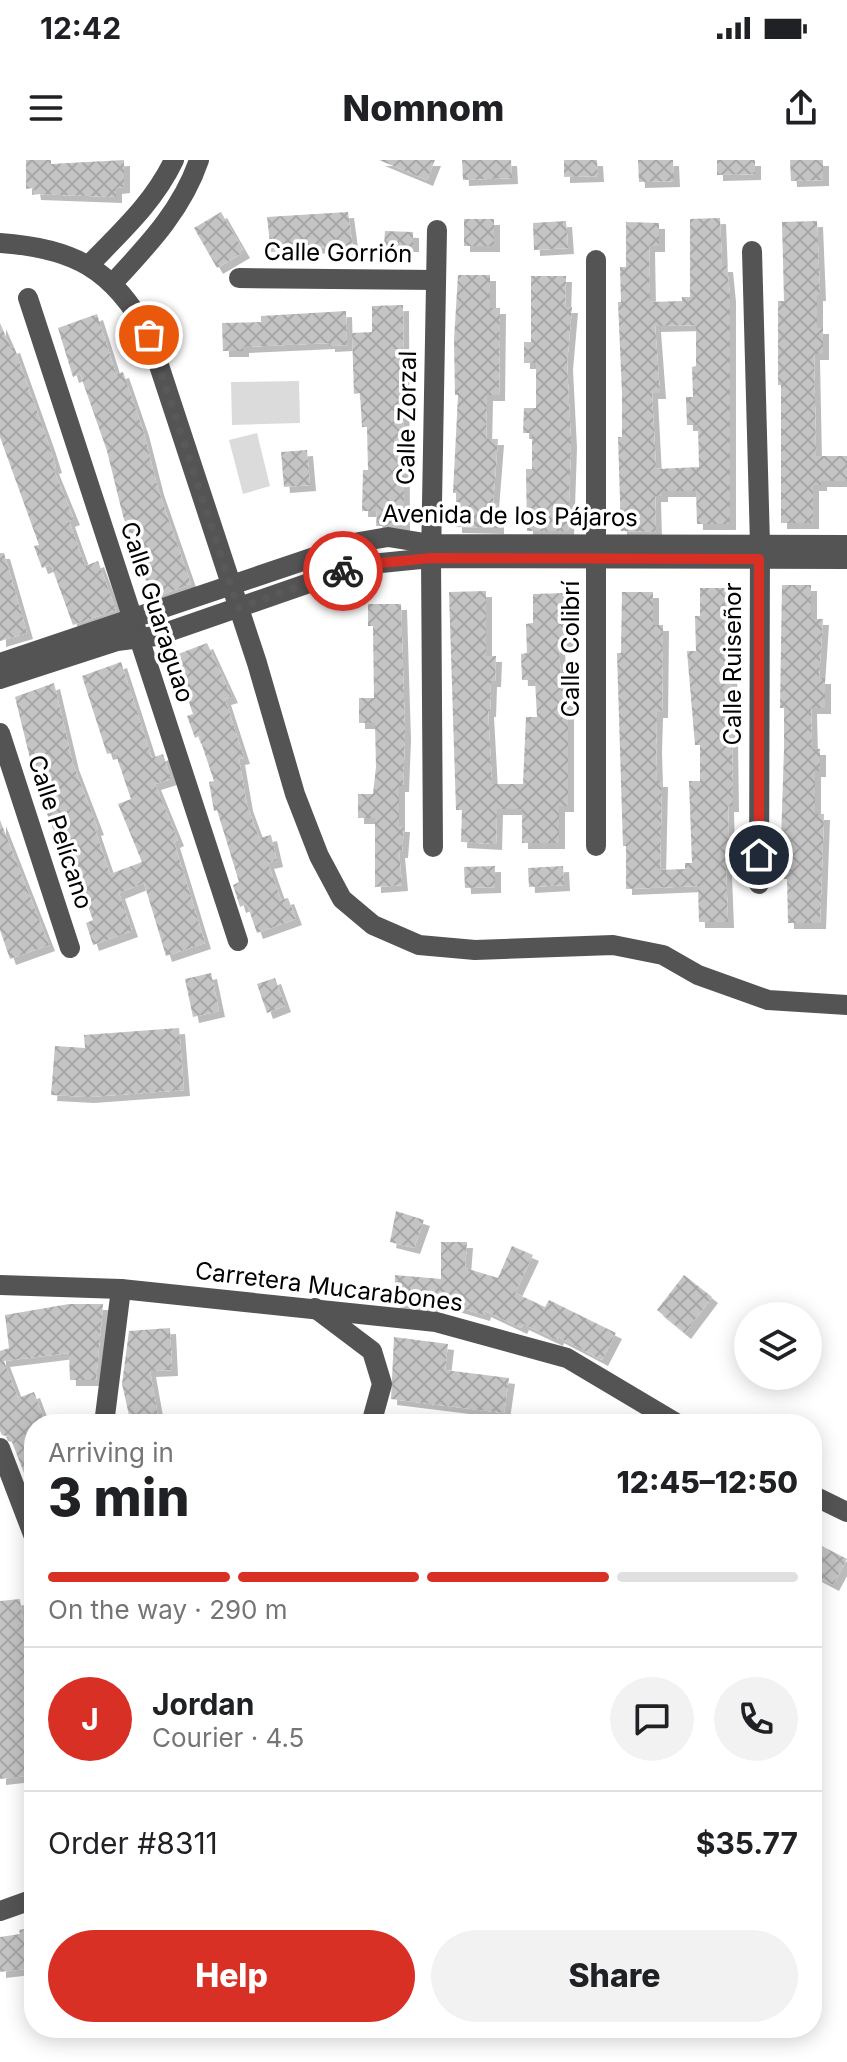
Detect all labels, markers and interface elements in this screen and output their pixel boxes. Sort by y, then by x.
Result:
text: 12:42 [40,10,121,46]
icon: menu [24,86,68,130]
text: Nomnom [343,86,504,130]
icon: share [779,86,823,130]
street label: Calle Gorrión [263,237,413,268]
pin [115,301,183,369]
icon: bag [127,313,171,357]
street label: Calle Zorzal [391,351,422,485]
street label: Avenida de los Pájaros [382,499,638,532]
street label: Calle Guaraguao [115,518,200,706]
courier [303,531,383,611]
icon: bike [321,549,365,593]
street label: Calle Colibrí [556,580,585,717]
street label: Calle Ruiseñor [718,582,747,746]
street label: Calle Pelícano [22,751,99,912]
pin [725,821,793,889]
icon: home [737,833,781,877]
street label: Carretera Mucarabones [193,1256,465,1317]
map controls [734,1302,822,1390]
button: layers [734,1302,822,1390]
text: Arriving in [48,1437,174,1468]
text: 12:45–12:50 [617,1464,798,1500]
text: 3 min [48,1466,190,1529]
text: On the way · 290 m [48,1594,288,1625]
button: chat [610,1677,694,1761]
button: phone [714,1677,798,1761]
text: Jordan [152,1686,254,1722]
text: J [81,1701,99,1737]
text: Courier · 4.5 [152,1722,304,1753]
text: Order #8311 [48,1825,218,1861]
text: $35.77 [696,1825,798,1861]
button: Help [48,1930,415,2022]
button: Share [431,1930,798,2022]

